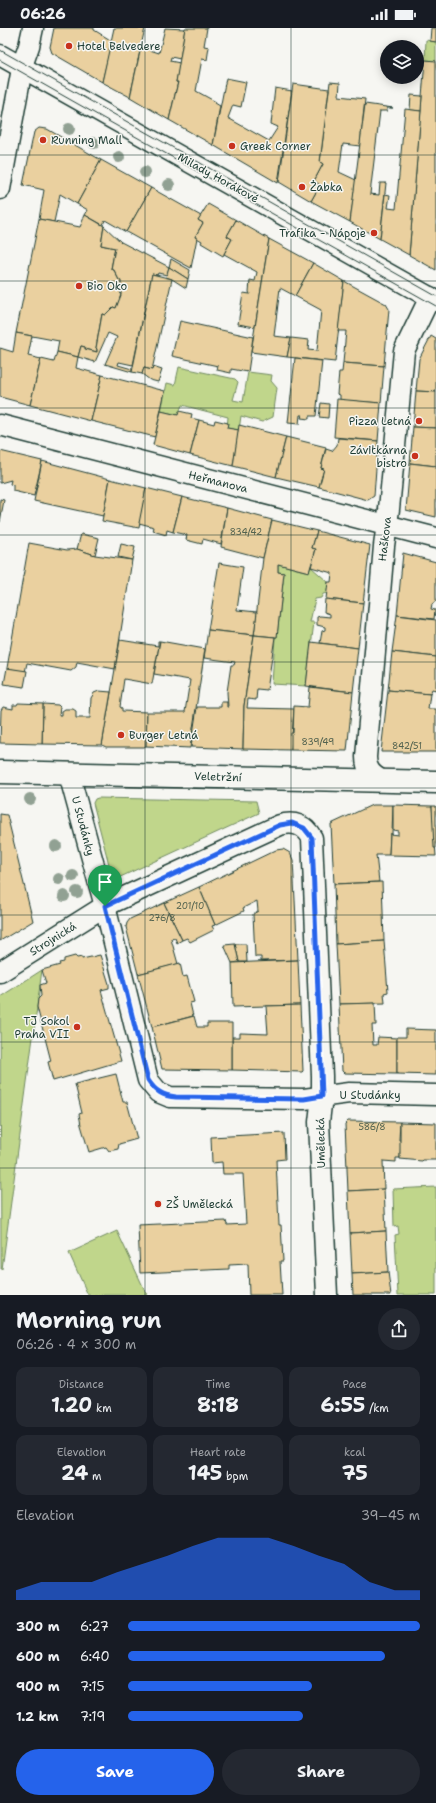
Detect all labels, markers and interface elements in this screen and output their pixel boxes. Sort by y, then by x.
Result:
text: 06:26 [20,4,66,24]
place label: Hotel Belvedere [77,39,160,54]
map controls [380,40,424,84]
button: layers [380,40,424,84]
marker: Hotel Belvedere [64,41,74,51]
place label: Running Mall [51,133,123,148]
marker: Running Mall [38,135,48,145]
place label: Greek Corner [240,139,311,154]
marker: Greek Corner [227,141,237,151]
street label: Milady Horákové [175,149,261,207]
place label: Żabka [310,180,343,195]
marker: Żabka [297,182,307,192]
place label: Trafika - Nápoje [279,226,366,241]
marker: Trafika - Nápoje [369,228,379,238]
place label: Bio Oko [87,279,128,294]
marker: Bio Oko [74,281,84,291]
place label: Pizza Letná [349,414,411,429]
marker: Pizza Letná [414,416,424,426]
place label: Závitkárna bistro [350,443,407,471]
marker: Závitkárna bistro [410,451,420,461]
street label: Heřmanova [187,467,249,497]
street label: Haškova [375,516,395,562]
house number: 834/42 [230,526,262,538]
place label: Burger Letná [129,728,198,743]
marker: Burger Letná [116,730,126,740]
house number: 839/49 [302,736,334,748]
house number: 842/51 [392,740,422,752]
street label: Veletržní [194,769,242,785]
street label: U Studánky [68,795,98,857]
pin [88,865,122,906]
icon: arrive [94,871,116,893]
house number: 201/10 [176,900,204,912]
house number: 276/8 [148,912,176,924]
street label: Strojnická [27,919,79,959]
place label: TJ Sokol Praha VII [14,1014,70,1042]
marker: TJ Sokol Praha VII [72,1022,82,1032]
street label: U Studánky [340,1088,400,1103]
street label: Umělecká [313,1118,329,1168]
house number: 586/8 [359,1121,385,1133]
place label: ZŠ Umělecká [166,1196,233,1212]
marker: ZŠ Umělecká [153,1199,163,1209]
text: Morning run [16,1306,161,1335]
button: share [378,1308,420,1350]
text: 06:26 · 4 × 300 m [16,1336,136,1353]
text: Distance [59,1377,104,1392]
text: Time [205,1377,231,1392]
text: Pace [343,1377,367,1392]
text: 1.20 [51,1392,92,1418]
text: 8:18 [197,1392,239,1418]
text: 6:55 [321,1392,365,1418]
text: km [92,1401,112,1416]
text: /km [365,1401,389,1416]
text: Elevation [57,1445,106,1460]
text: Heart rate [190,1445,246,1460]
text: kcal [344,1445,365,1460]
text: 24 [61,1460,88,1486]
text: 145 [188,1460,222,1486]
text: 75 [342,1460,368,1486]
text: m [88,1469,102,1484]
text: bpm [222,1469,248,1484]
text: Elevation [16,1507,74,1524]
text: 39–45 m [361,1507,420,1524]
text: 300 m [16,1618,60,1635]
text: 6:27 [80,1618,109,1635]
text: 600 m [16,1648,60,1665]
text: 6:40 [80,1648,110,1665]
text: 900 m [16,1678,59,1695]
text: 7:15 [80,1678,104,1695]
text: 1.2 km [16,1708,59,1725]
text: 7:19 [80,1708,105,1725]
button: Save [16,1749,214,1795]
button: Share [222,1749,420,1795]

